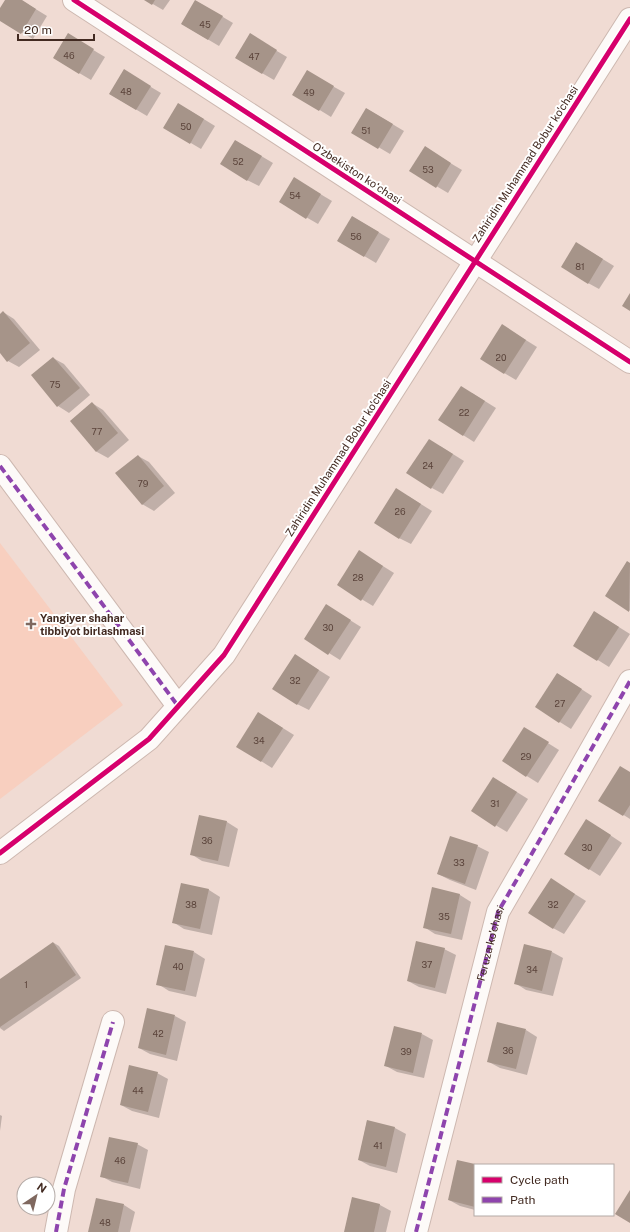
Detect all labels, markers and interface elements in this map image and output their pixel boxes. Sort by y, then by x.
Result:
scale bar [18,16,94,42]
house number: 45 [199,19,211,30]
text: 20 m [24,23,52,37]
house number: 46 [63,50,75,61]
house number: 47 [248,51,260,62]
street label: Zahiridin Muhammad Bobur ko'chasi [470,83,580,245]
house number: 48 [120,86,132,97]
house number: 49 [303,87,315,98]
house number: 50 [180,121,192,132]
house number: 51 [361,125,371,136]
street label: Oʻzbekiston koʻchasi [310,140,404,206]
house number: 52 [232,156,244,167]
house number: 53 [422,164,434,175]
house number: 54 [289,190,301,201]
house number: 56 [350,231,362,242]
house number: 81 [575,261,585,272]
house number: 20 [496,352,507,363]
street label: Zahiridin Muhammad Bobur ko'chasi [283,377,393,539]
house number: 75 [49,379,61,390]
house number: 22 [459,407,469,418]
house number: 77 [92,426,102,437]
house number: 24 [422,460,434,471]
house number: 79 [138,478,149,489]
house number: 26 [395,506,406,517]
house number: 28 [352,572,364,583]
place label: Yangiyer shahar tibbiyot birlashmasi [40,612,144,637]
marker: Yangiyer shahar tibbiyot birlashmasi [25,618,37,630]
house number: 30 [322,622,334,633]
house number: 32 [289,675,301,686]
house number: 27 [555,698,565,709]
house number: 34 [253,735,265,746]
house number: 29 [521,751,532,762]
house number: 31 [490,798,500,809]
house number: 36 [201,835,213,846]
house number: 30 [581,842,593,853]
house number: 33 [453,857,465,868]
house number: 38 [185,899,197,910]
house number: 32 [547,899,559,910]
street label: Feruza ko'chasi [475,903,506,982]
house number: 35 [438,911,450,922]
house number: 37 [422,959,432,970]
house number: 40 [172,961,184,972]
house number: 34 [526,964,538,975]
house number: 1 [24,979,28,990]
house number: 42 [152,1028,164,1039]
house number: 36 [502,1045,514,1056]
house number: 39 [400,1046,412,1057]
house number: 44 [132,1085,144,1096]
house number: 41 [373,1140,383,1151]
house number: 46 [114,1155,126,1166]
legend [474,1164,614,1216]
text: Cycle path [510,1173,569,1187]
north arrow [16,1176,56,1216]
text: N [35,1180,49,1195]
text: Path [510,1193,536,1207]
house number: 48 [99,1217,111,1228]

